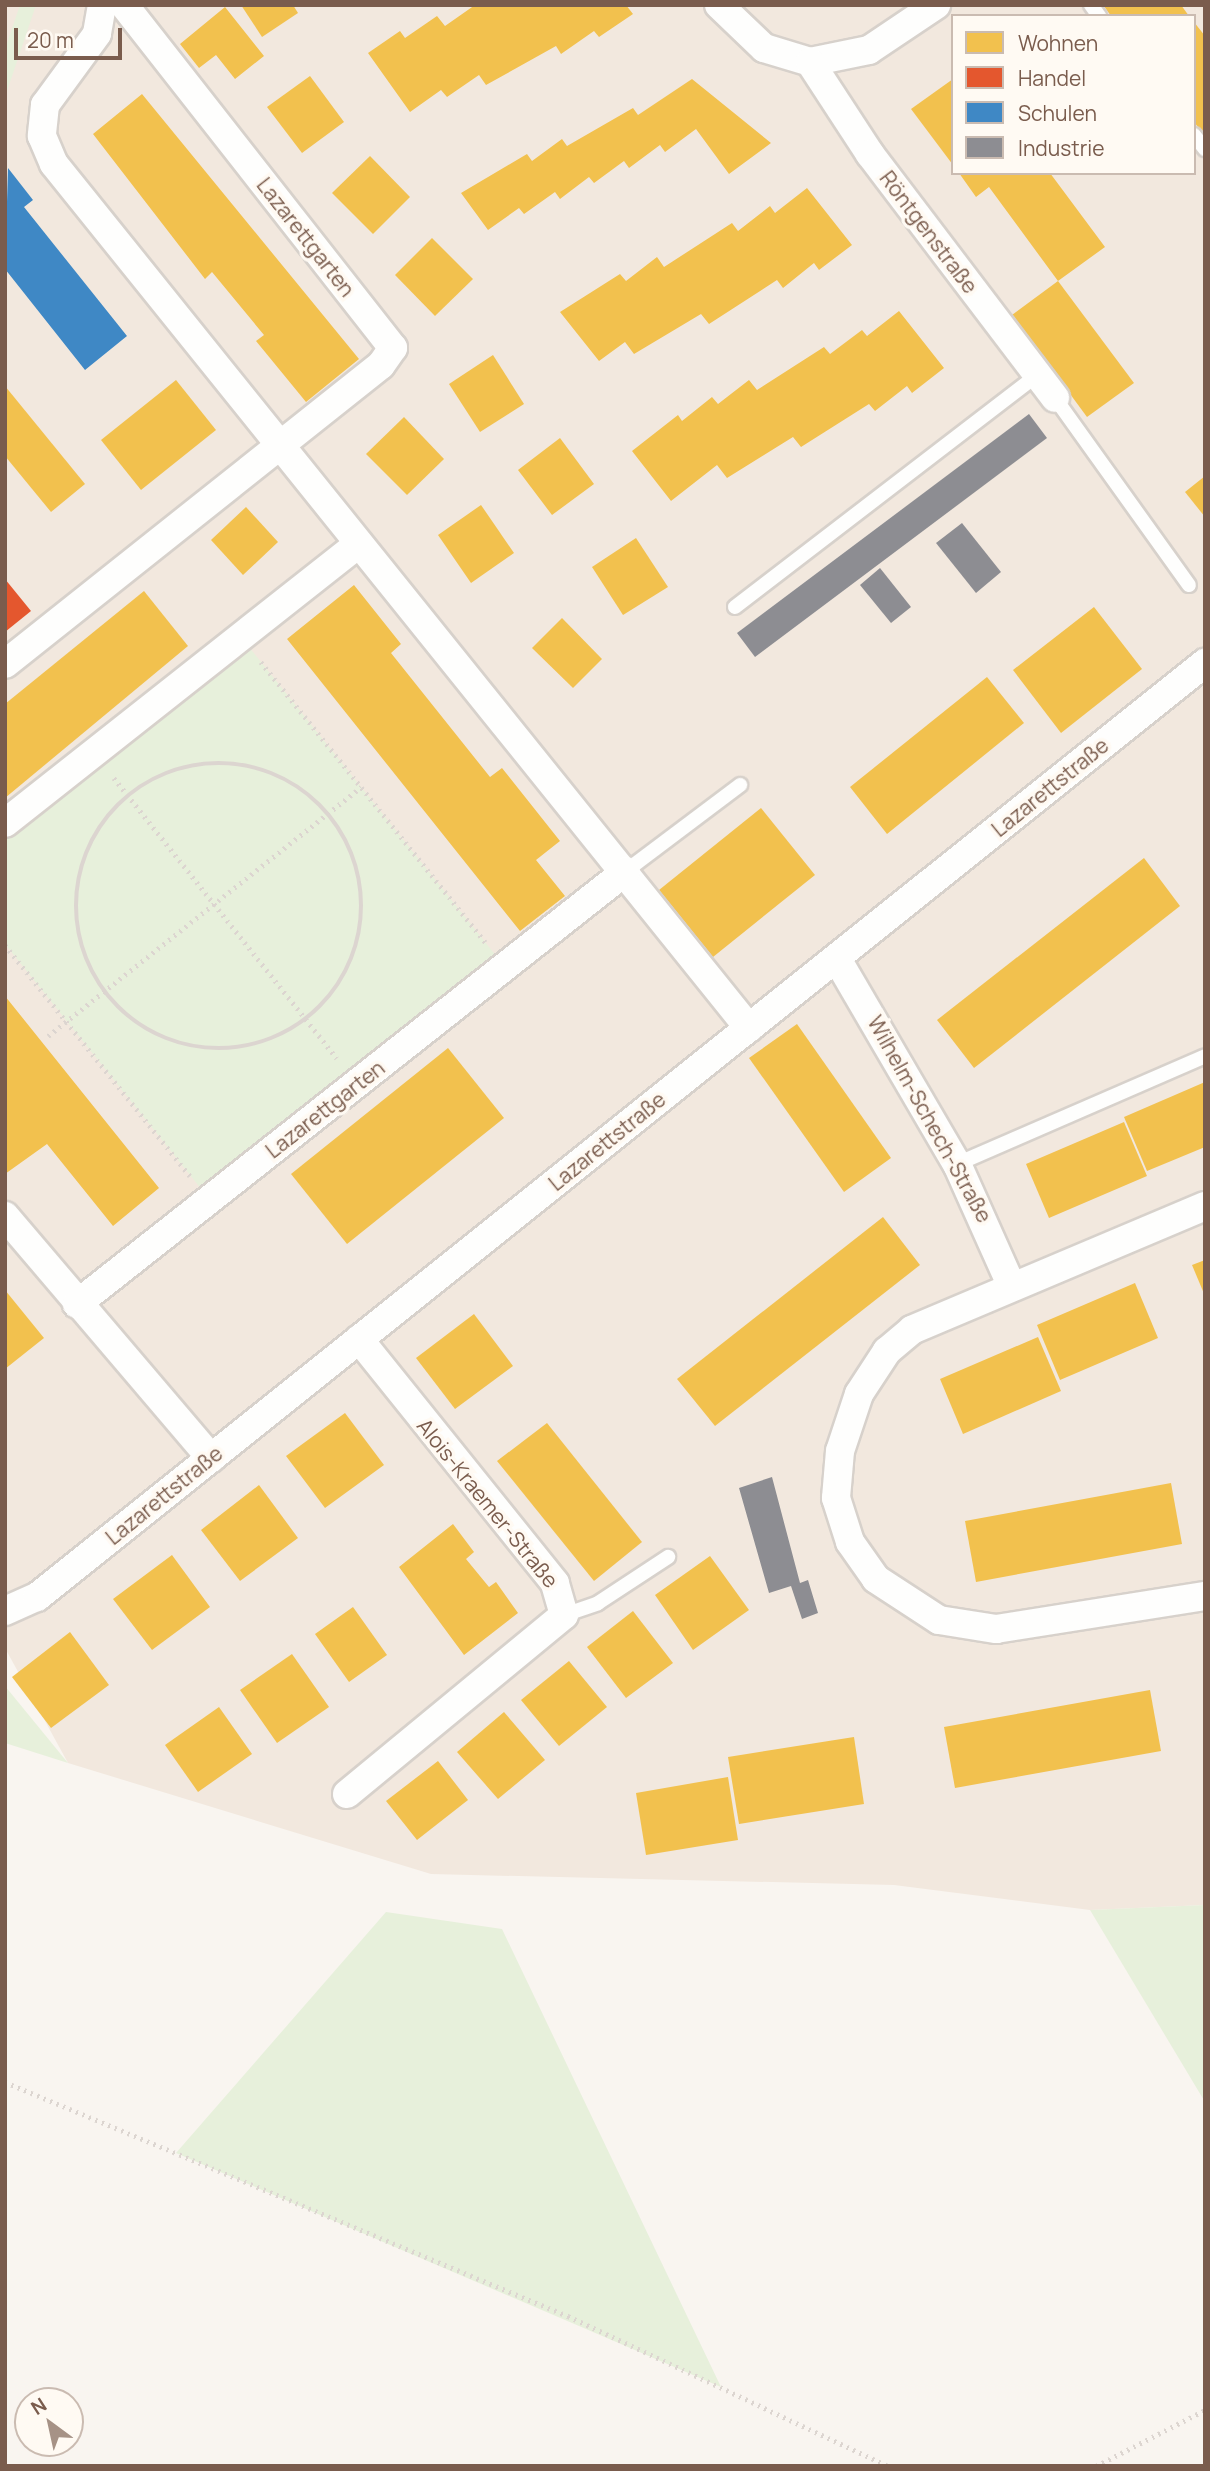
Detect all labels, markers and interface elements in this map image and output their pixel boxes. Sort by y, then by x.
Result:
scale bar [18,14,126,58]
legend [951,14,1196,175]
text: 20 m [27,26,74,54]
text: Wohnen [1018,29,1098,57]
text: Handel [1018,64,1086,92]
text: Schulen [1018,99,1097,127]
text: Industrie [1018,134,1104,162]
street label: Röntgenstraße [875,166,983,298]
street label: Lazarettgarten [252,173,360,301]
street label: Lazarettstraße [987,732,1113,842]
street label: Wilhelm-Schech-Straße [863,1011,997,1227]
street label: Lazarettgarten [261,1055,389,1163]
street label: Lazarettstraße [544,1086,670,1196]
street label: Alois-Kraemer-Straße [412,1413,564,1593]
street label: Lazarettstraße [101,1440,227,1550]
north arrow [14,2387,84,2457]
text: N [26,2391,51,2421]

